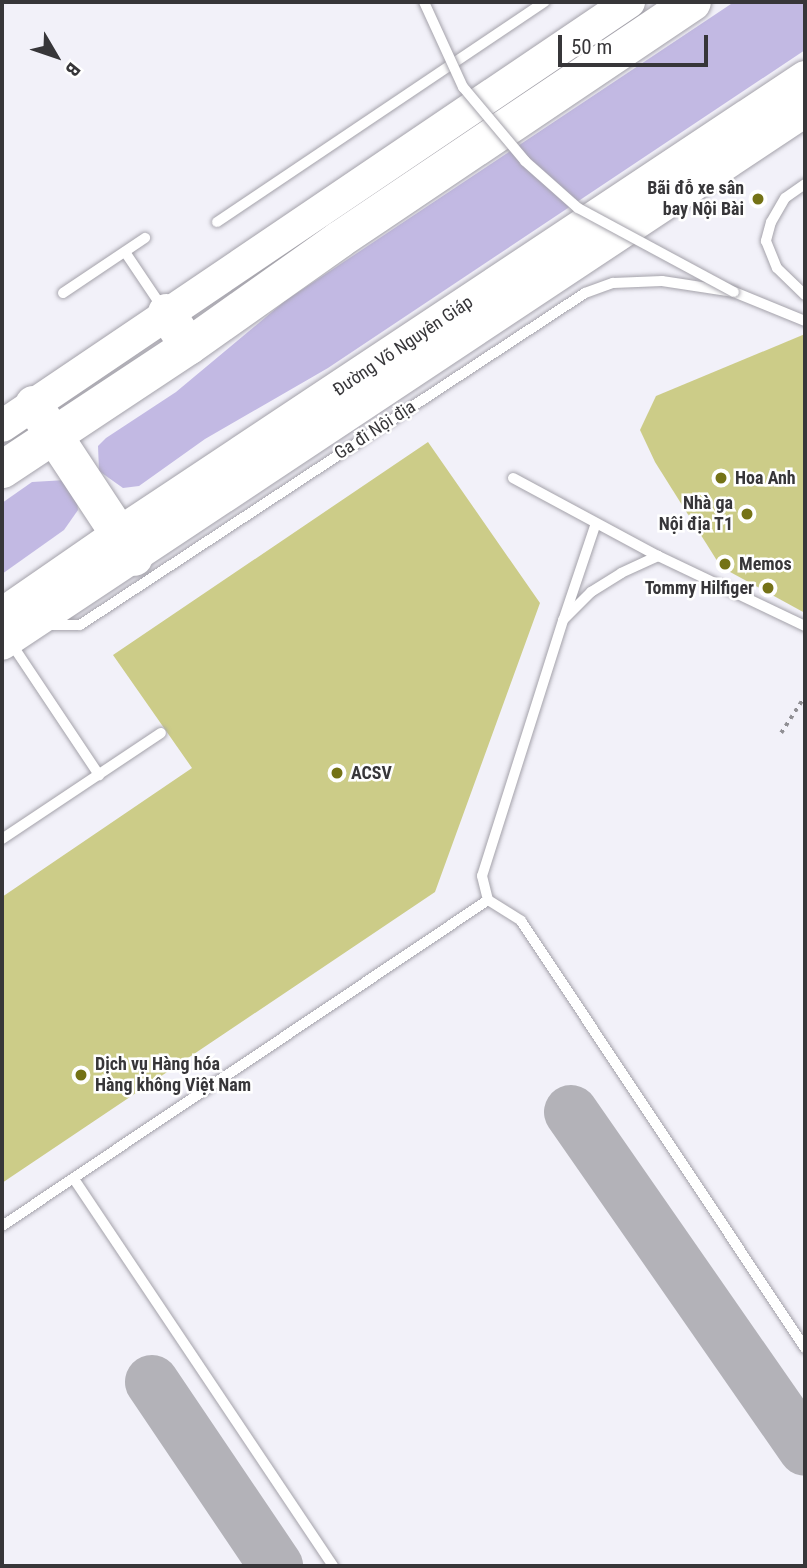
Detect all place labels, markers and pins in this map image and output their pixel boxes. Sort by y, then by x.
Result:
place label: Bãi đỗ xe sân bay Nội Bài [647,178,744,220]
marker: Bãi đỗ xe sân bay Nội Bài [750,191,766,207]
place label: Hoa Anh [735,467,796,489]
marker: Hoa Anh [713,470,729,486]
place label: Nhà ga Nội địa T1 [658,493,733,536]
marker: Nhà ga Nội địa T1 [739,506,755,522]
place label: Memos [739,553,792,575]
marker: Memos [717,556,733,572]
place label: Tommy Hilfiger [645,577,754,599]
marker: Tommy Hilfiger [760,580,776,596]
place label: ACSV [351,762,392,784]
marker: ACSV [329,765,345,781]
place label: Dịch vụ Hàng hóa Hàng không Việt Nam [95,1054,251,1096]
marker: Dịch vụ Hàng hóa Hàng không Việt Nam [73,1067,89,1083]

